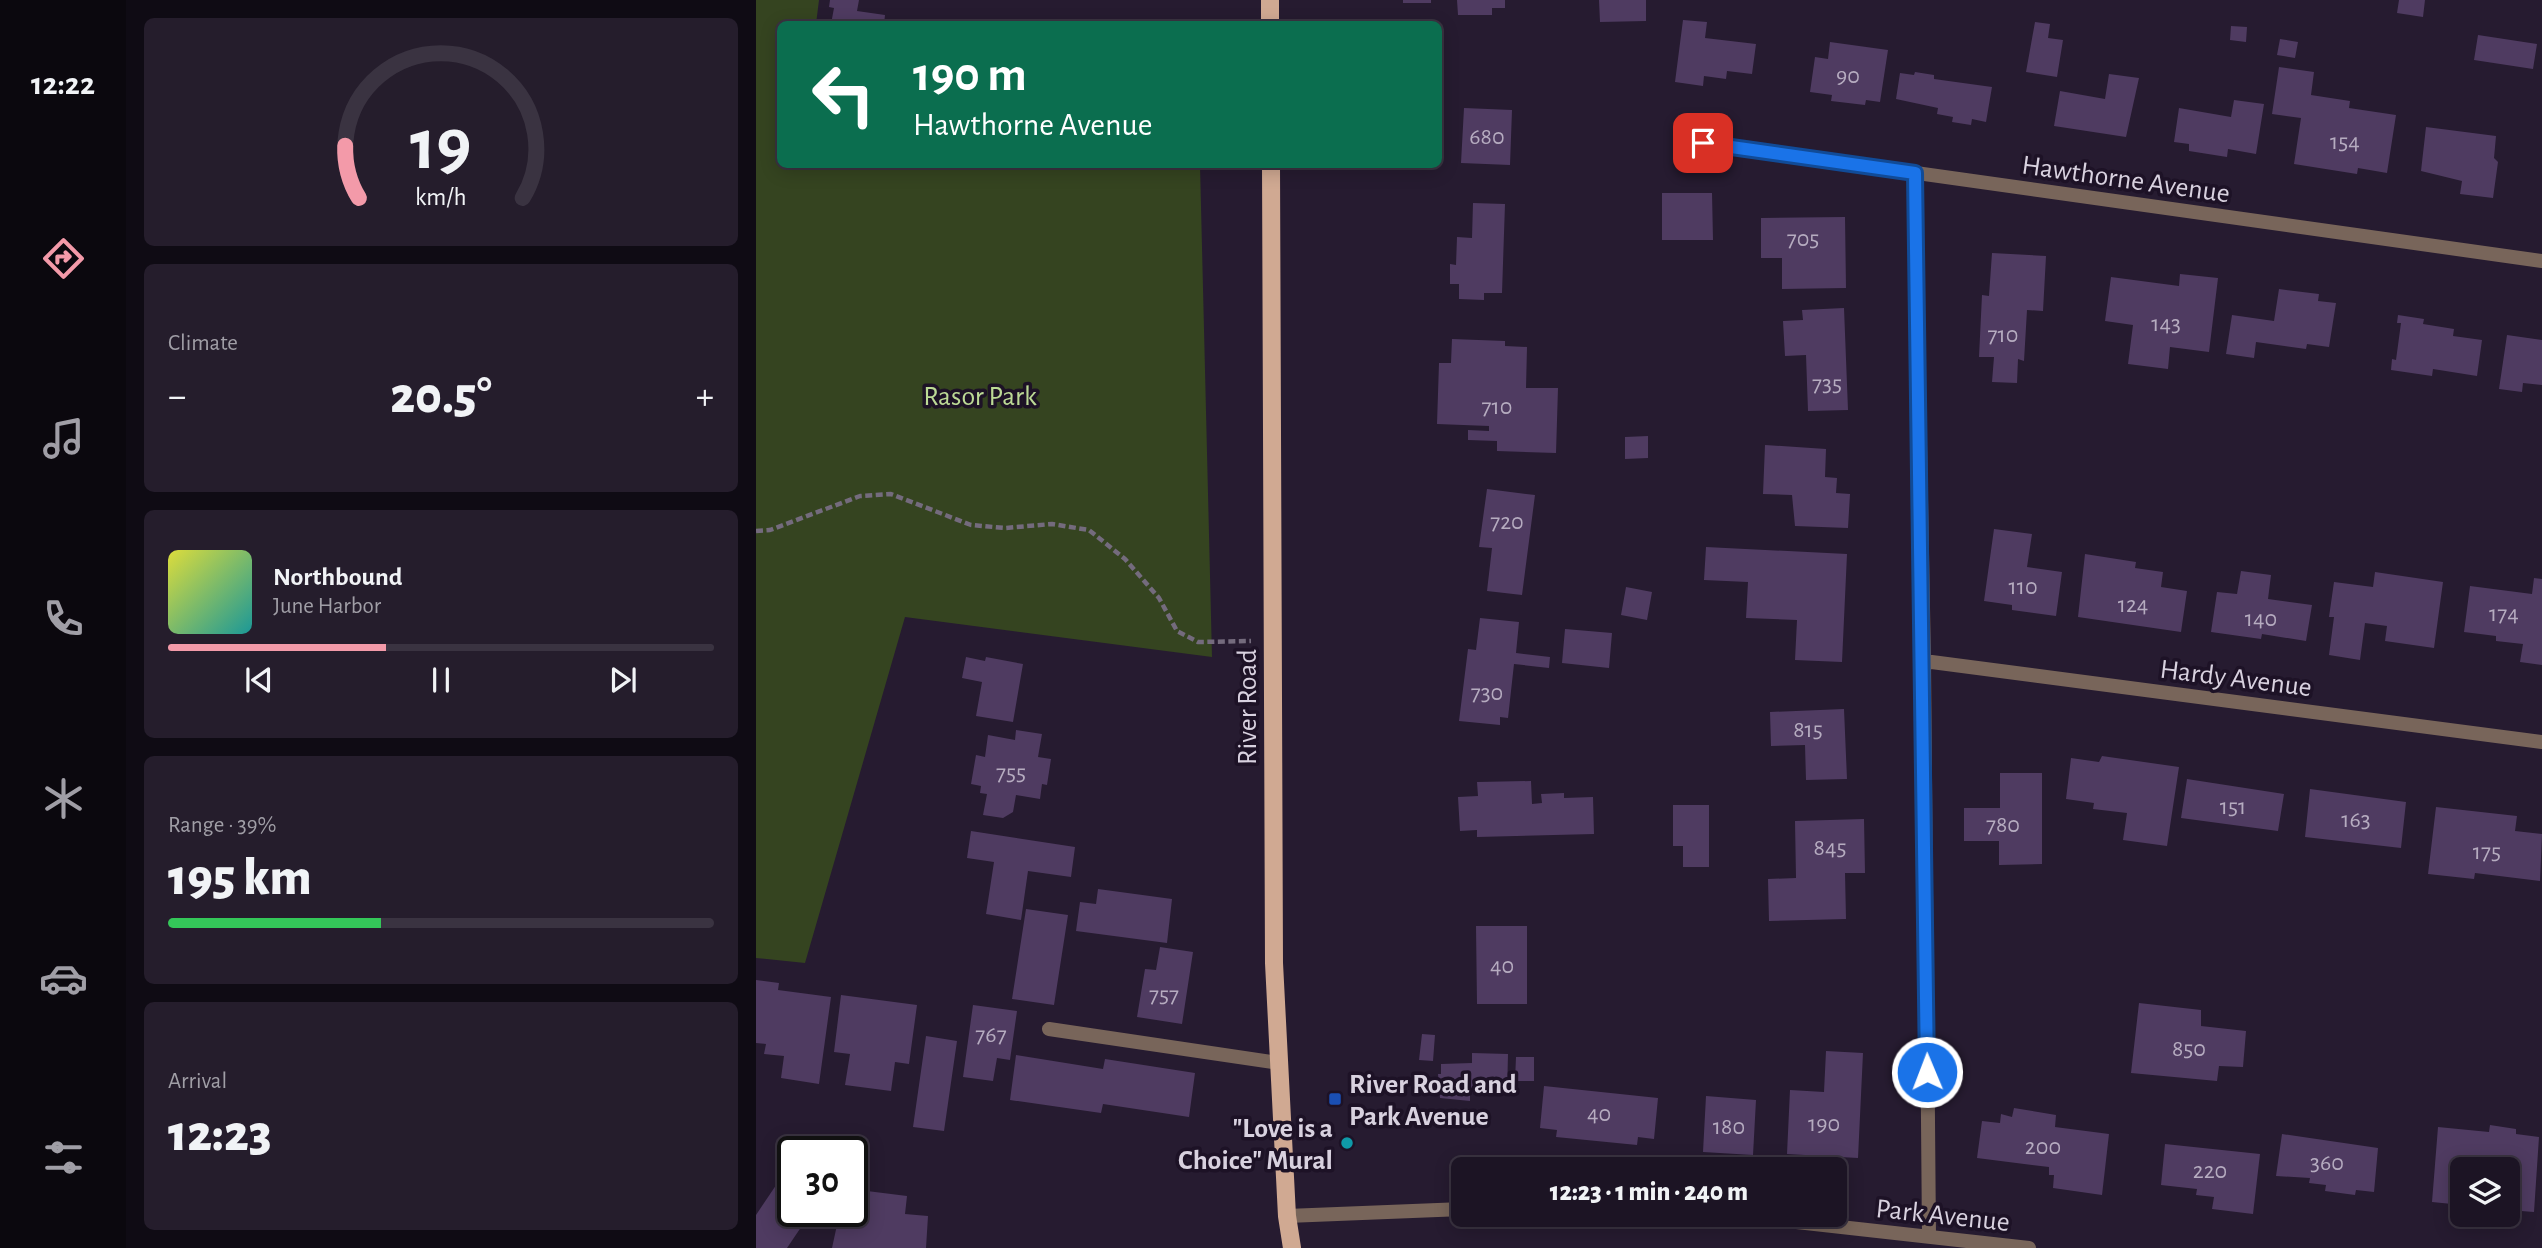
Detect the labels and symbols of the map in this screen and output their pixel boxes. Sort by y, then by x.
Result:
house number: 90 [1836,64,1860,88]
pin [1673,113,1733,173]
house number: 680 [1469,125,1505,149]
house number: 154 [2330,130,2360,154]
street label: Hawthorne Avenue [2020,152,2231,208]
house number: 705 [1787,227,1819,251]
house number: 143 [2151,312,2181,336]
house number: 710 [1988,323,2018,347]
house number: 735 [1812,372,1842,396]
park label: Rasor Park [923,383,1037,411]
house number: 710 [1482,395,1512,419]
house number: 720 [1490,510,1524,534]
house number: 110 [2008,575,2038,599]
house number: 124 [2118,593,2148,617]
house number: 174 [2489,602,2519,626]
house number: 140 [2245,607,2277,631]
street label: River Road [1234,649,1262,765]
street label: Hardy Avenue [2158,656,2313,702]
house number: 730 [1471,681,1503,705]
house number: 815 [1793,718,1823,742]
house number: 755 [996,761,1026,785]
house number: 151 [2220,795,2246,819]
house number: 163 [2341,808,2371,832]
house number: 780 [1986,813,2020,837]
house number: 845 [1814,836,1846,860]
house number: 175 [2473,840,2501,864]
house number: 40 [1490,954,1514,978]
house number: 757 [1149,983,1179,1007]
house number: 767 [975,1023,1007,1047]
position arrow [1890,1035,1964,1109]
house number: 850 [2172,1037,2206,1061]
place label: River Road and Park Avenue [1349,1071,1517,1131]
marker: River Road and Park Avenue [1327,1091,1343,1107]
house number: 40 [1587,1102,1611,1126]
house number: 190 [1808,1112,1840,1136]
place label: "Love is a Choice" Mural [1178,1115,1333,1175]
house number: 180 [1713,1115,1745,1139]
marker: "Love is a Choice" Mural [1339,1135,1355,1151]
house number: 200 [2025,1135,2061,1159]
speed limit sign: 30 [777,1136,868,1227]
house number: 360 [2310,1151,2344,1175]
house number: 220 [2193,1159,2227,1183]
street label: Park Avenue [1874,1195,2011,1237]

